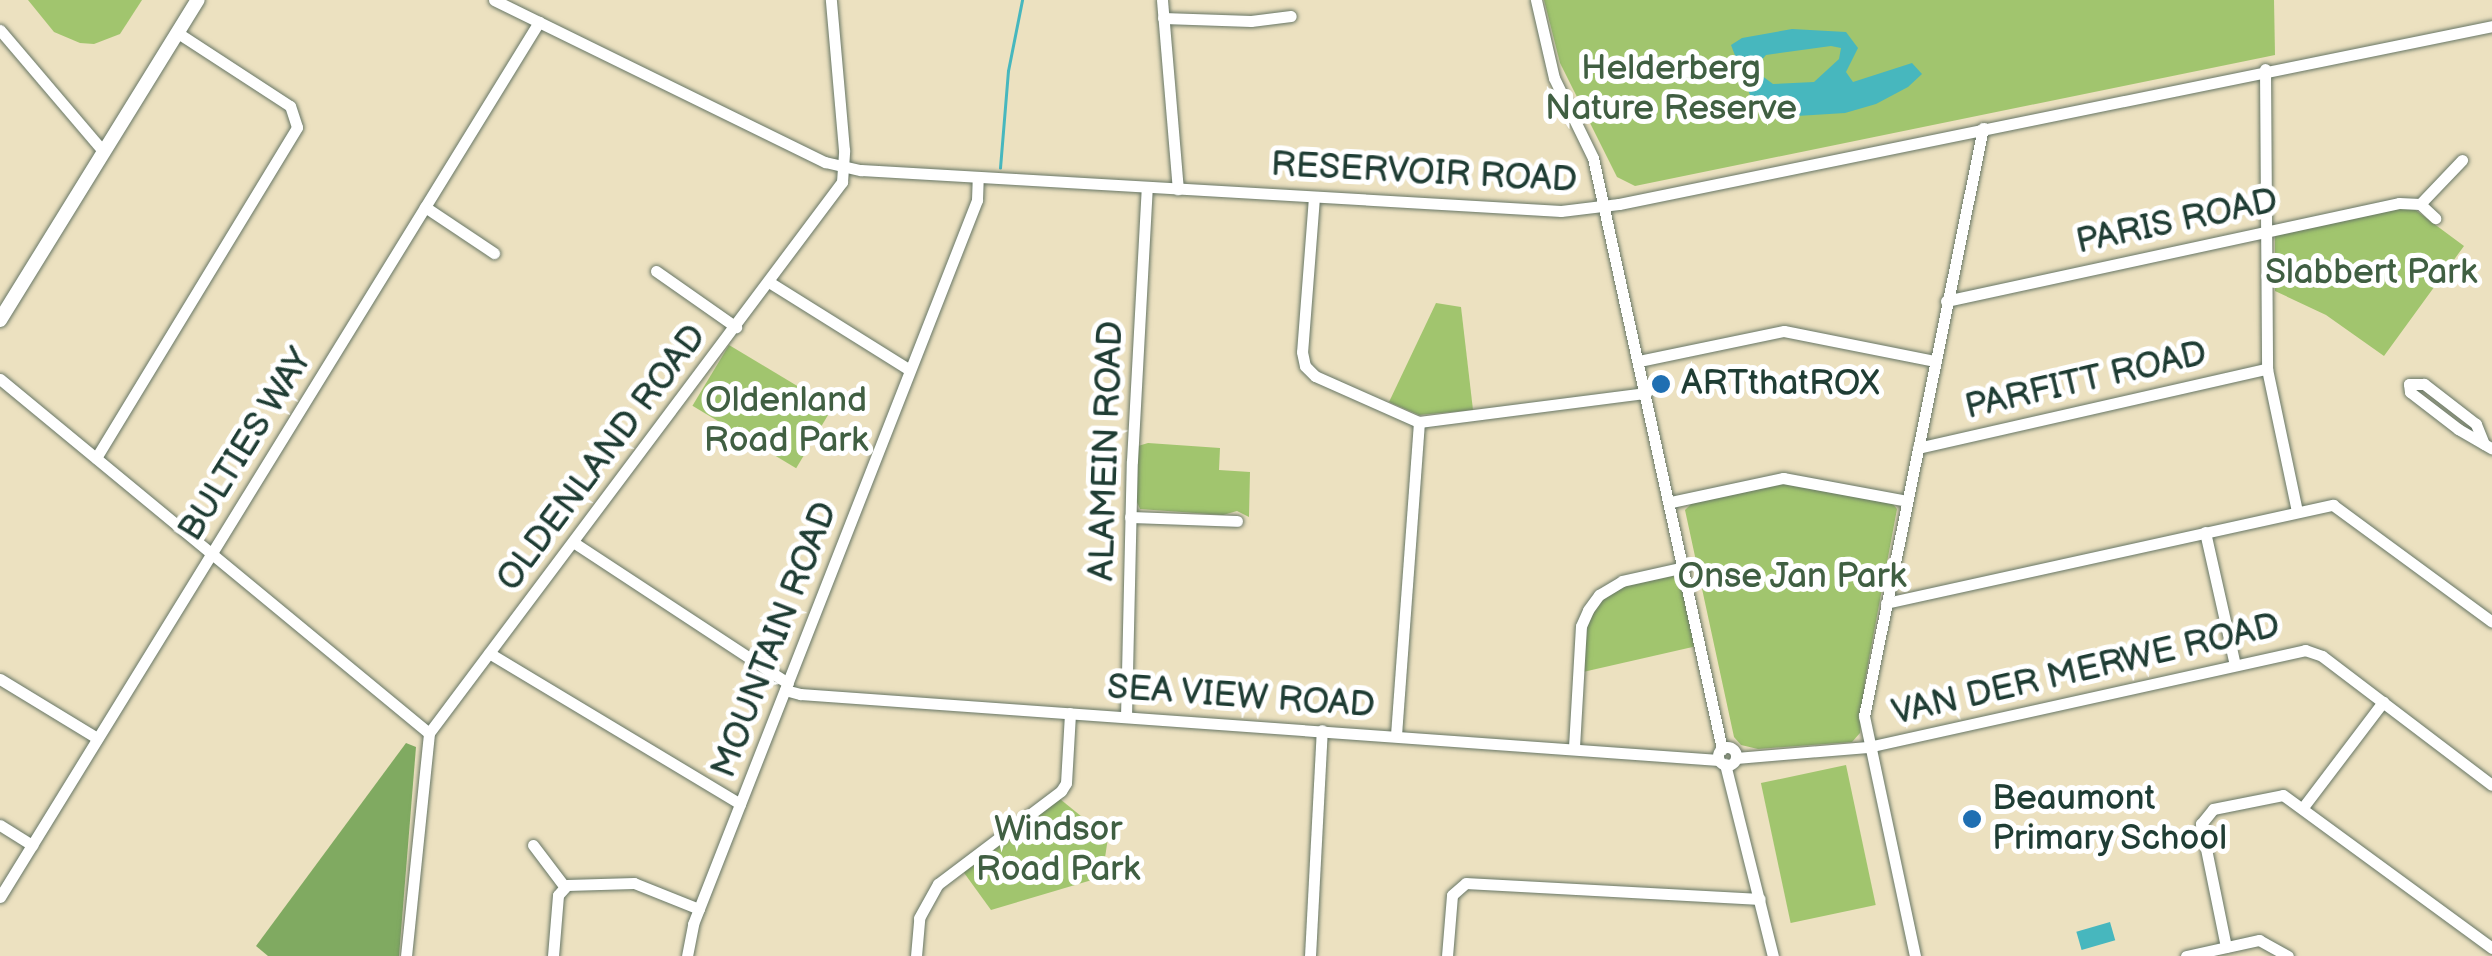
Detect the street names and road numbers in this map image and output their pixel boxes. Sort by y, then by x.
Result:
street label: RESERVOIR ROAD [1270,144,1578,202]
street label: PARIS ROAD [2072,180,2282,264]
street label: OLDENLAND ROAD [488,317,716,599]
street label: ALAMEIN ROAD [1081,320,1133,582]
street label: PARFITT ROAD [1961,333,2211,429]
street label: BULTIES WAY [170,341,322,549]
street label: MOUNTAIN ROAD [703,496,847,784]
street label: VAN DER MERWE ROAD [1888,605,2284,735]
street label: SEA VIEW ROAD [1105,667,1377,727]

